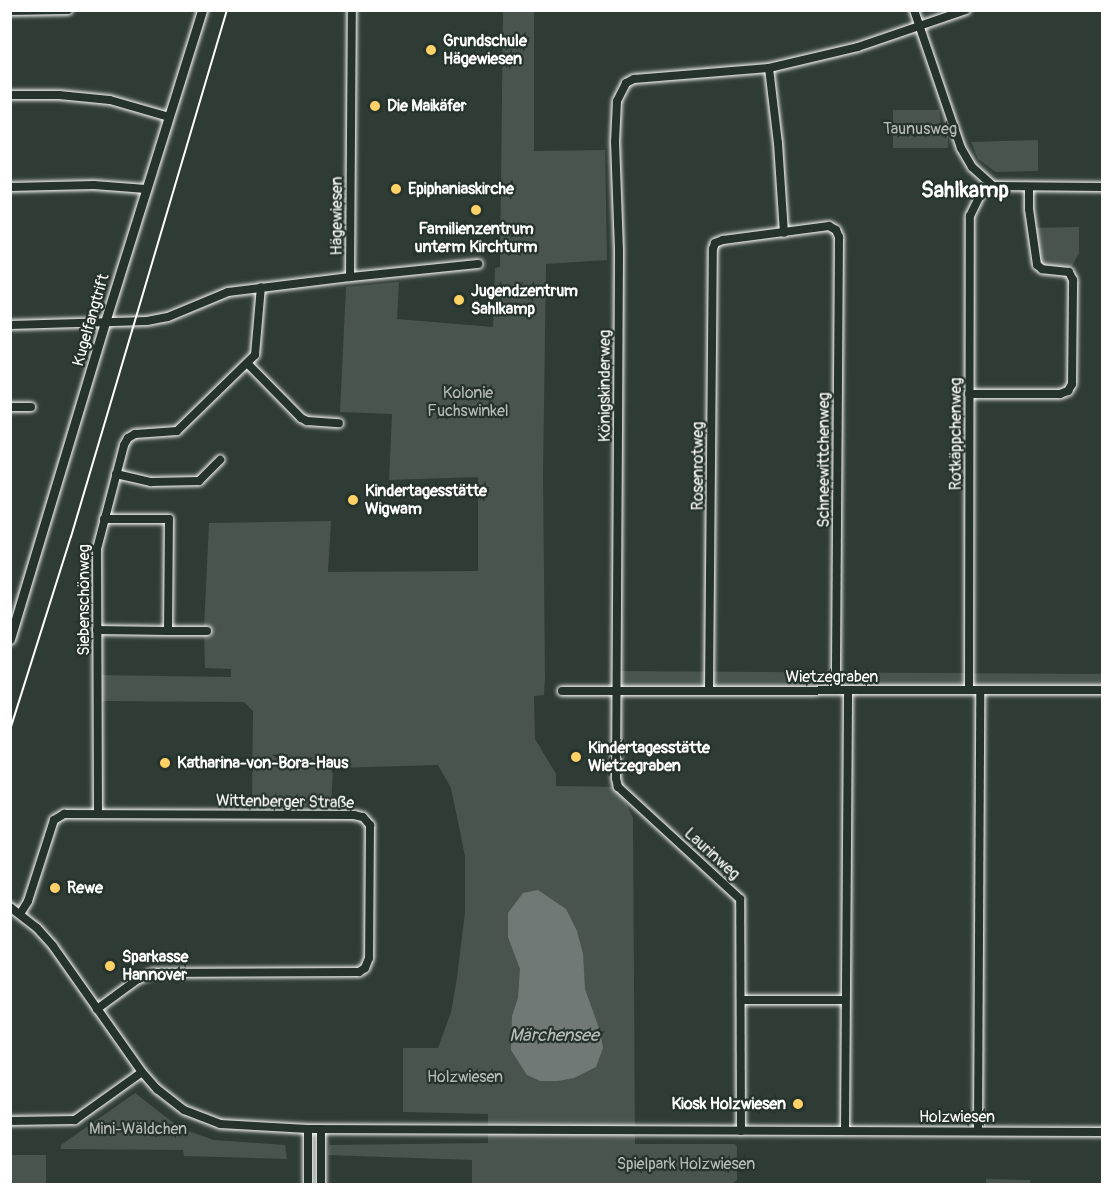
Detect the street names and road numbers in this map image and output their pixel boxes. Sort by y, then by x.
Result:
street label: Hägewiesen [327,177,347,255]
street label: Kugelfangtrift [69,272,113,368]
street label: Königskinderweg [595,330,615,442]
street label: Rotkäppchenweg [946,378,966,490]
street label: Schneewittchenweg [814,392,834,528]
street label: Rosenrotweg [688,422,708,510]
street label: Siebenschönweg [74,544,94,656]
street label: Wietzegraben [786,667,878,687]
street label: Wittenberger Straße [216,791,354,813]
street label: Laurinweg [680,824,744,884]
street label: Holzwiesen [919,1107,995,1127]

